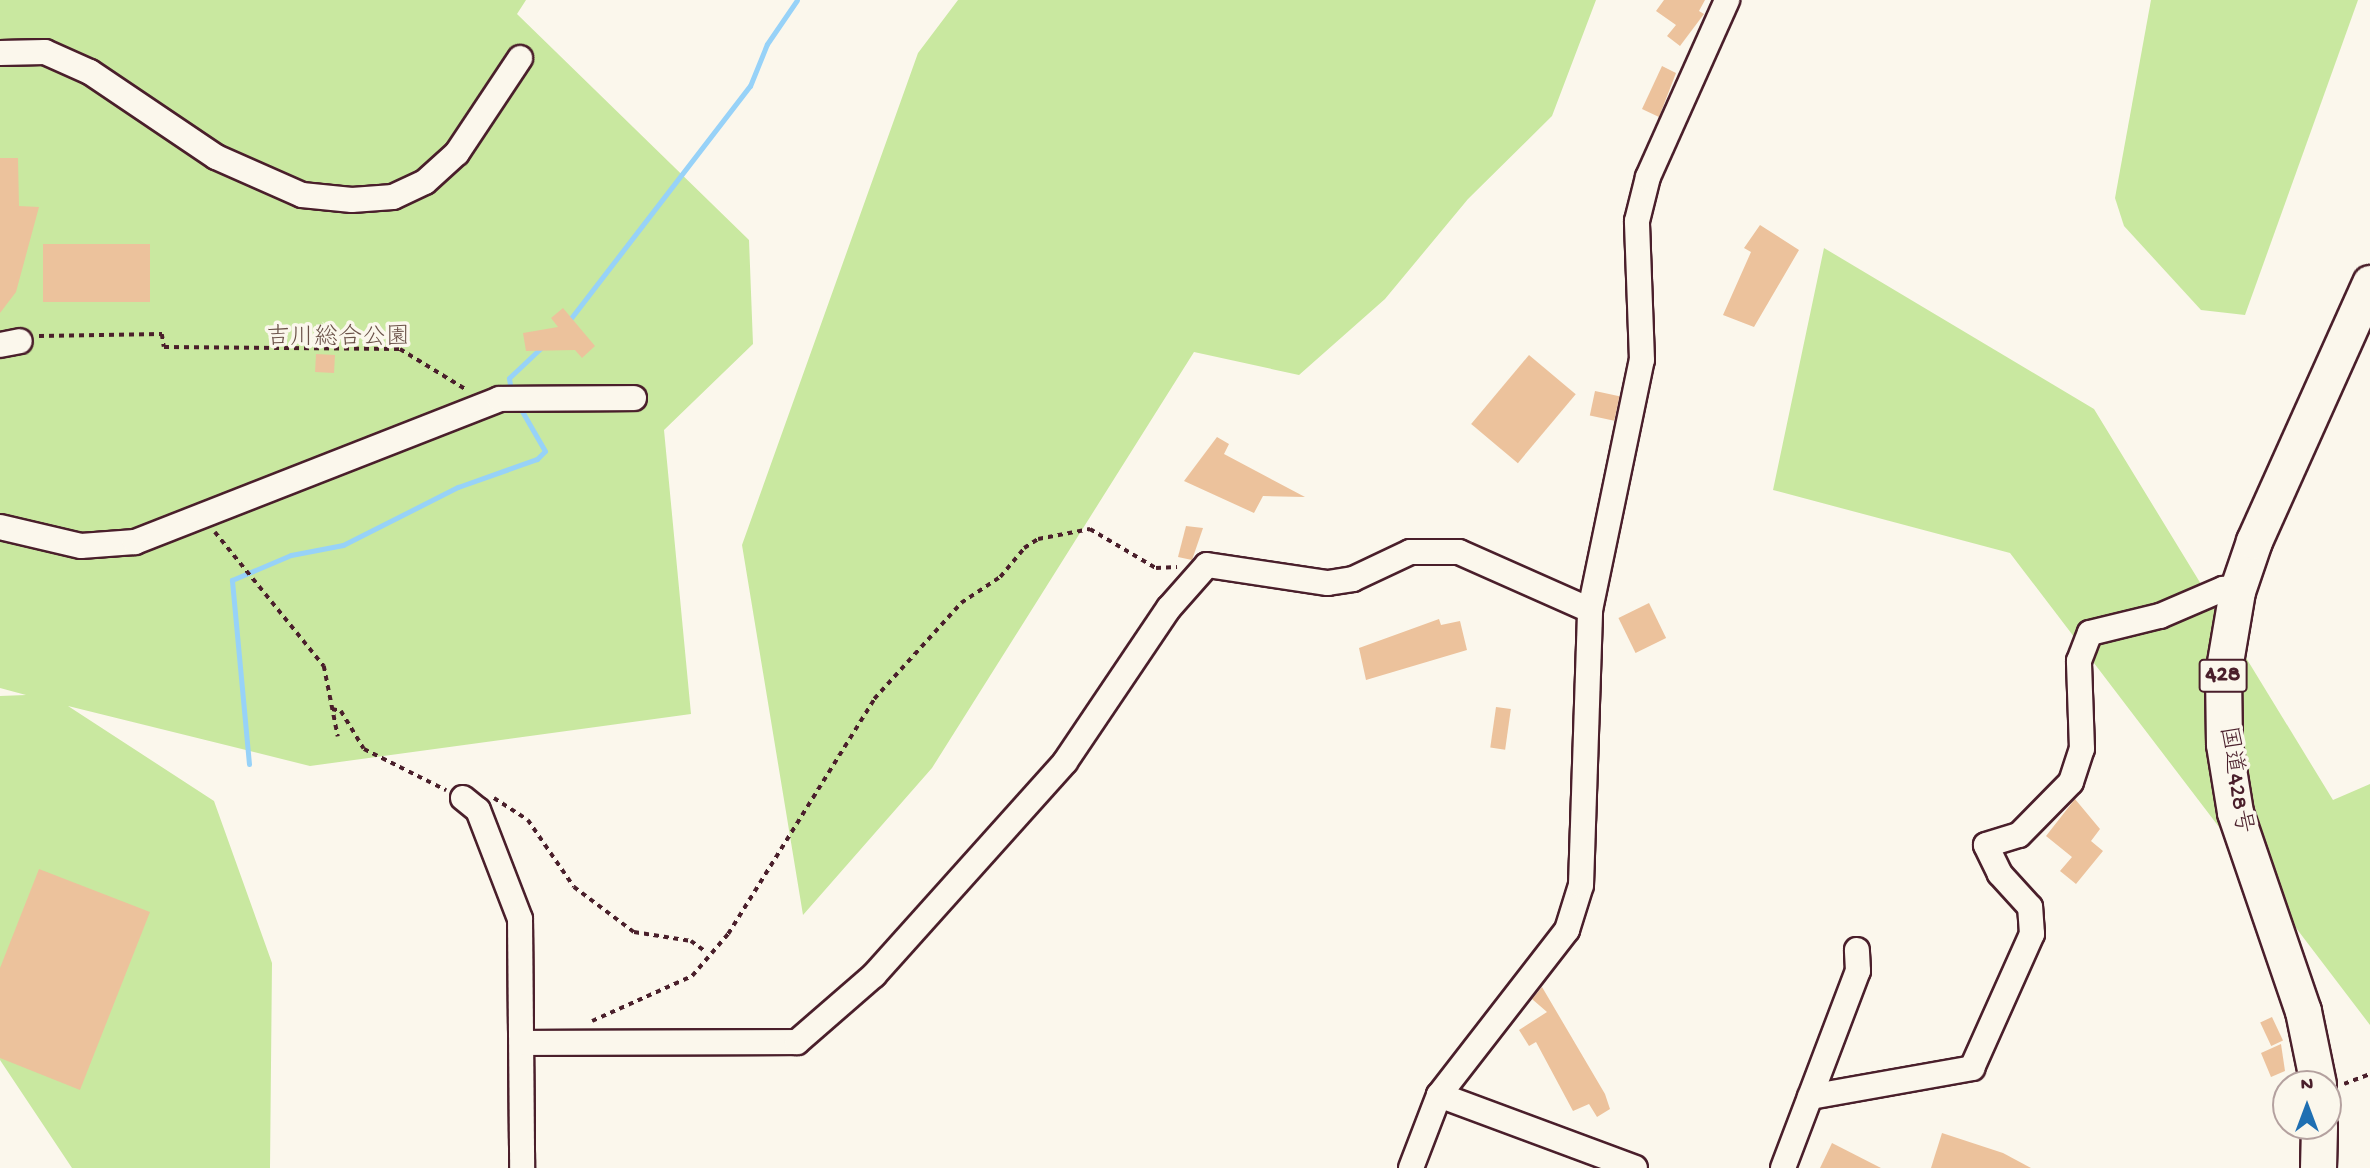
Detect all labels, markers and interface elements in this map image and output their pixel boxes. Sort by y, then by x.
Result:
park label: 吉川総合公園 [266,325,410,353]
road number: 428 [2198,656,2248,696]
street label: 国道428号 [2211,724,2257,836]
north arrow [2272,1070,2342,1140]
text: N [2301,1074,2313,1097]

